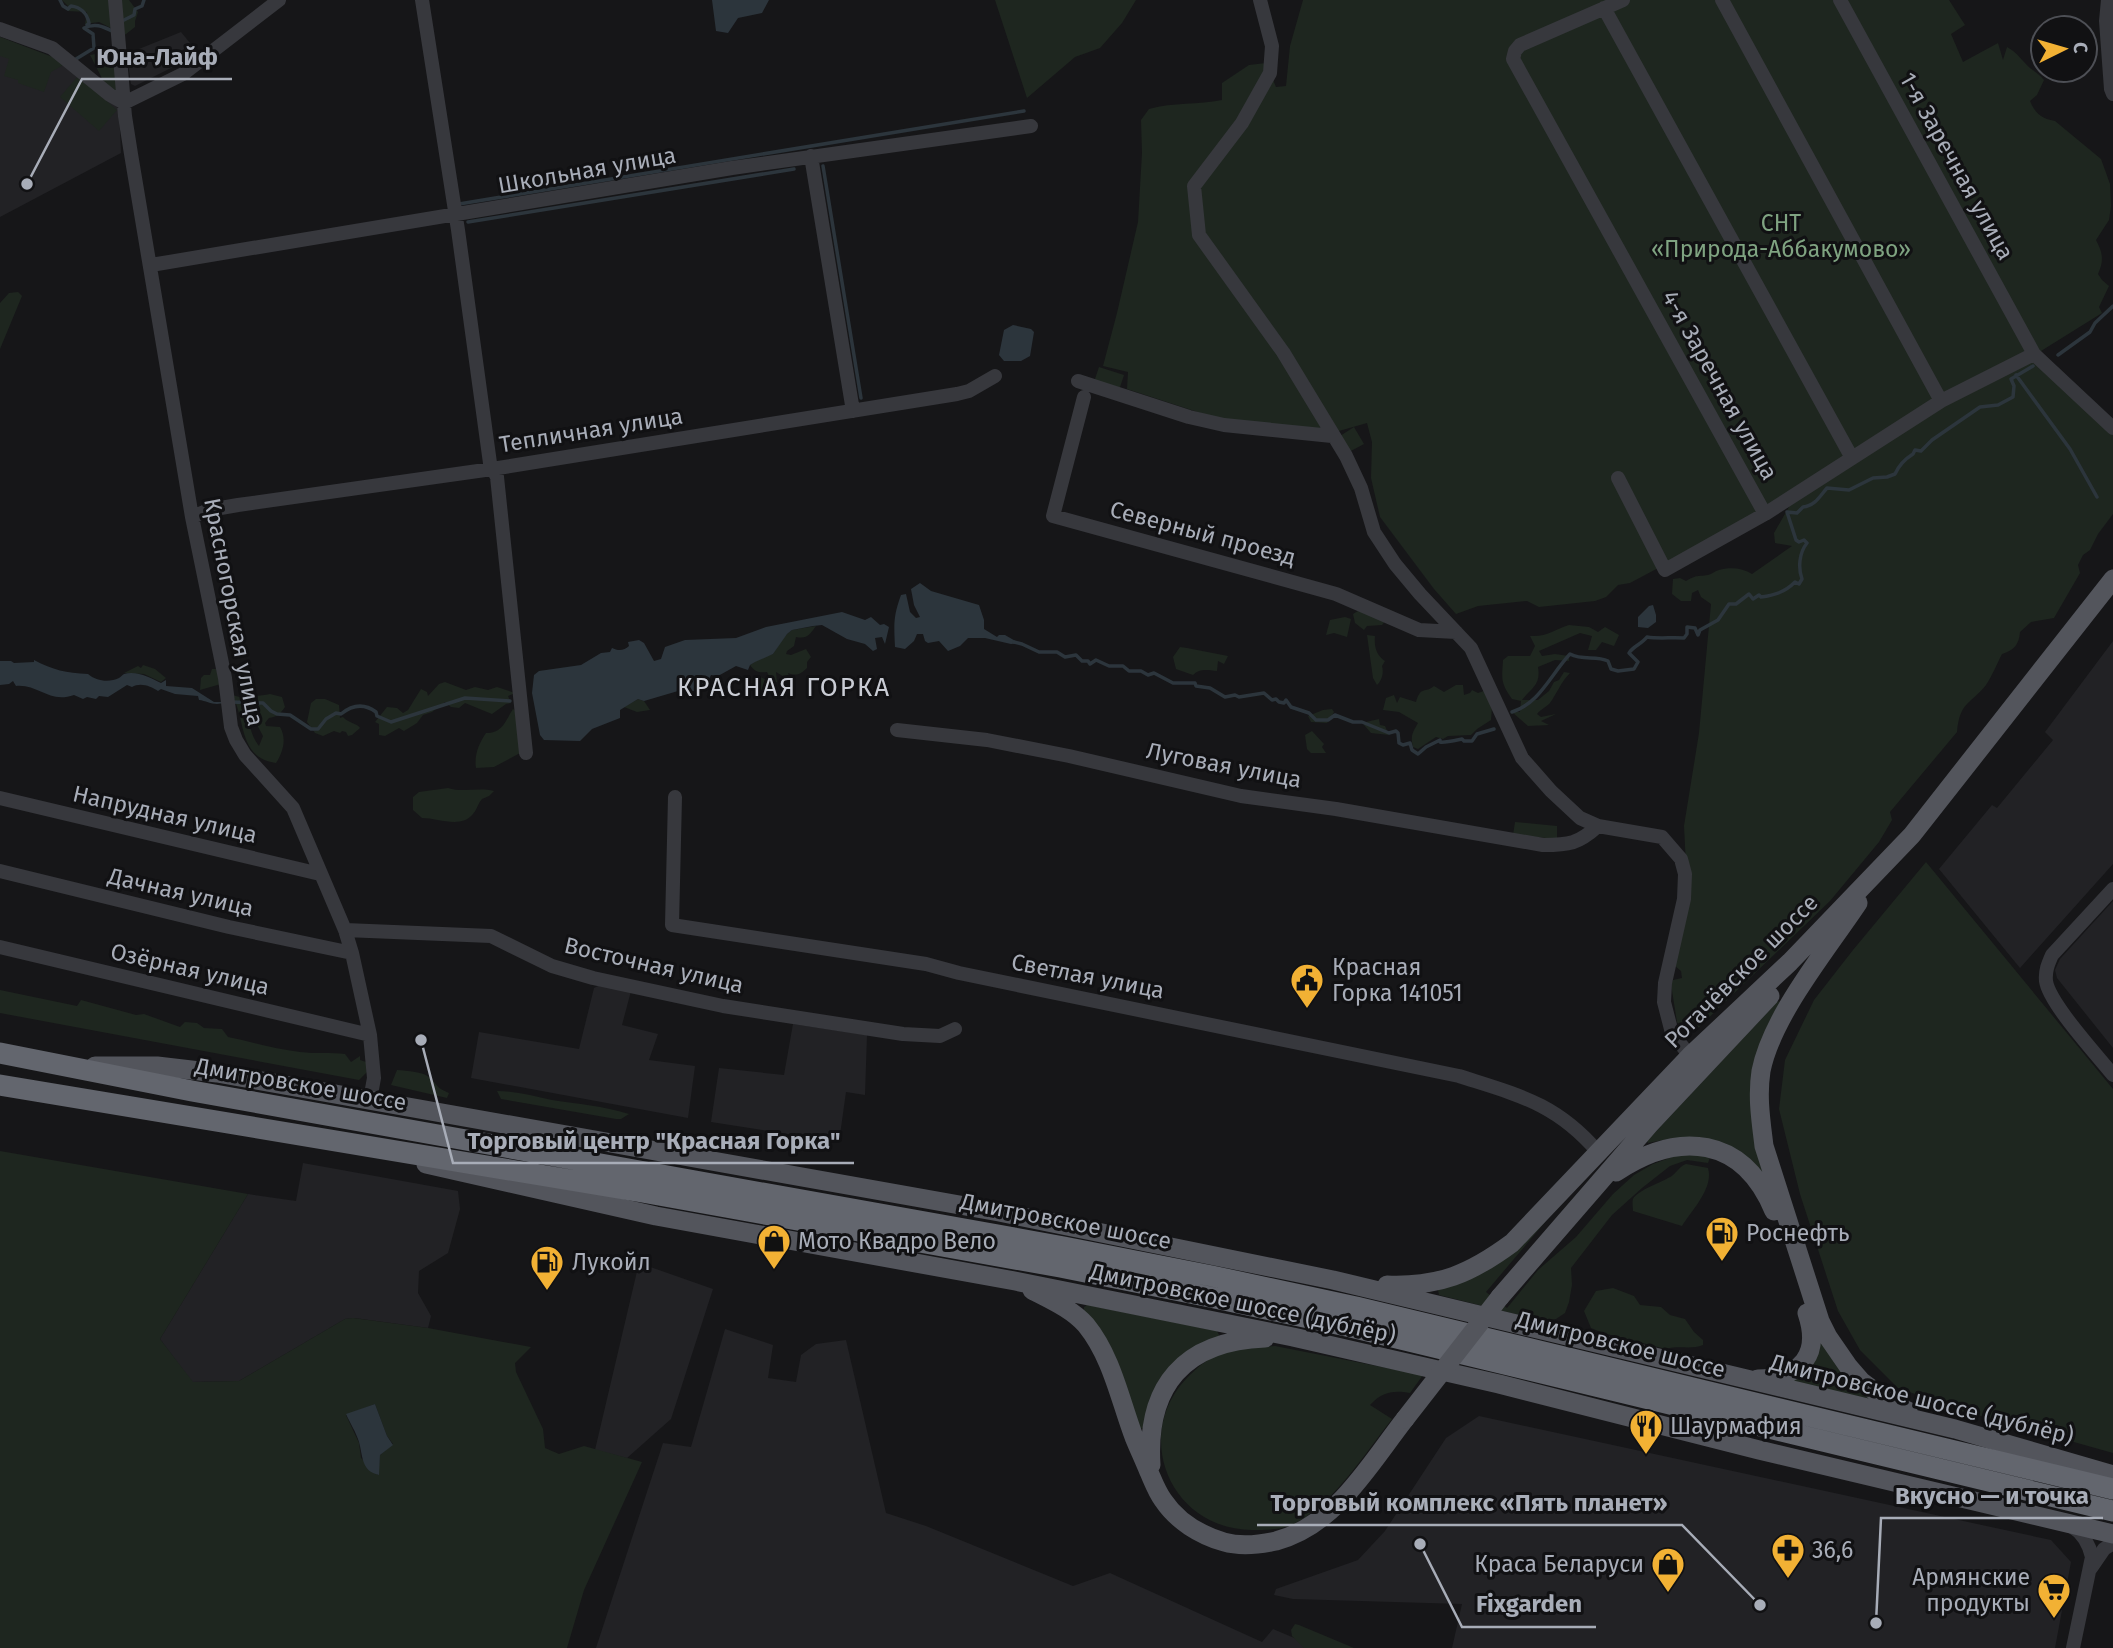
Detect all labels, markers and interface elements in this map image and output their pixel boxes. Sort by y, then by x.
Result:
north arrow [2029,14,2099,84]
callout: Юна-Лайф [82,34,232,79]
text: С [2069,41,2092,54]
text: Юна-Лайф [96,43,218,71]
street label: 1-я Заречная улица [1894,67,2020,265]
street label: Школьная улица [496,141,678,199]
park label: СНТ «Природа-Аббакумово» [1651,209,1911,263]
street label: 4-я Заречная улица [1656,285,1784,485]
street label: Тепличная улица [497,402,685,458]
street label: Северный проезд [1107,495,1299,571]
street label: Красногорская улица [198,496,270,728]
district label: КРАСНАЯ ГОРКА [677,672,891,703]
street label: Луговая улица [1144,736,1304,794]
street label: Напрудная улица [70,779,260,849]
street label: Дачная улица [105,861,256,922]
street label: Рогачёвское шоссе [1658,888,1824,1054]
street label: Восточная улица [562,931,746,999]
street label: Озёрная улица [108,937,272,1001]
street label: Светлая улица [1009,947,1167,1005]
place label: Красная Горка 141051 [1332,953,1463,1007]
public building icon: Красная Горка 141051 [1288,961,1326,1010]
street label: Дмитровское шоссе [192,1051,409,1116]
callout: Торговый центр "Красная Горка" [453,1118,854,1163]
text: Торговый центр "Красная Горка" [468,1127,840,1155]
street label: Дмитровское шоссе [957,1187,1174,1255]
fuel station icon: Роснефть [1703,1214,1741,1263]
place label: Роснефть [1746,1219,1850,1247]
shop icon: Мото Квадро Вело [755,1222,793,1271]
place label: Мото Квадро Вело [798,1227,996,1255]
fuel station icon: Лукойл [528,1243,566,1292]
place label: Лукойл [572,1248,651,1276]
street label: Дмитровское шоссе (дублёр) [1087,1257,1398,1349]
street label: Дмитровское шоссе [1513,1304,1728,1383]
street label: Дмитровское шоссе (дублёр) [1766,1347,2077,1450]
restaurant icon: Шаурмафия [1627,1407,1665,1456]
place label: Шаурмафия [1670,1412,1802,1440]
callout: Вкусно — и точка [1881,1473,2103,1518]
callout: Торговый комплекс «Пять планет» [1257,1480,1682,1525]
text: Вкусно — и точка [1895,1482,2089,1510]
text: Торговый комплекс «Пять планет» [1270,1489,1668,1517]
pharmacy icon: 36,6 [1769,1531,1807,1580]
place label: 36,6 [1812,1536,1853,1564]
shop icon: Краса Беларуси [1649,1545,1687,1594]
place label: Краса Беларуси [1474,1550,1644,1578]
place label: Армянские продукты [1912,1563,2030,1617]
supermarket icon: Армянские продукты [2035,1571,2073,1620]
callout: Fixgarden [1462,1582,1596,1627]
text: Fixgarden [1476,1590,1582,1618]

